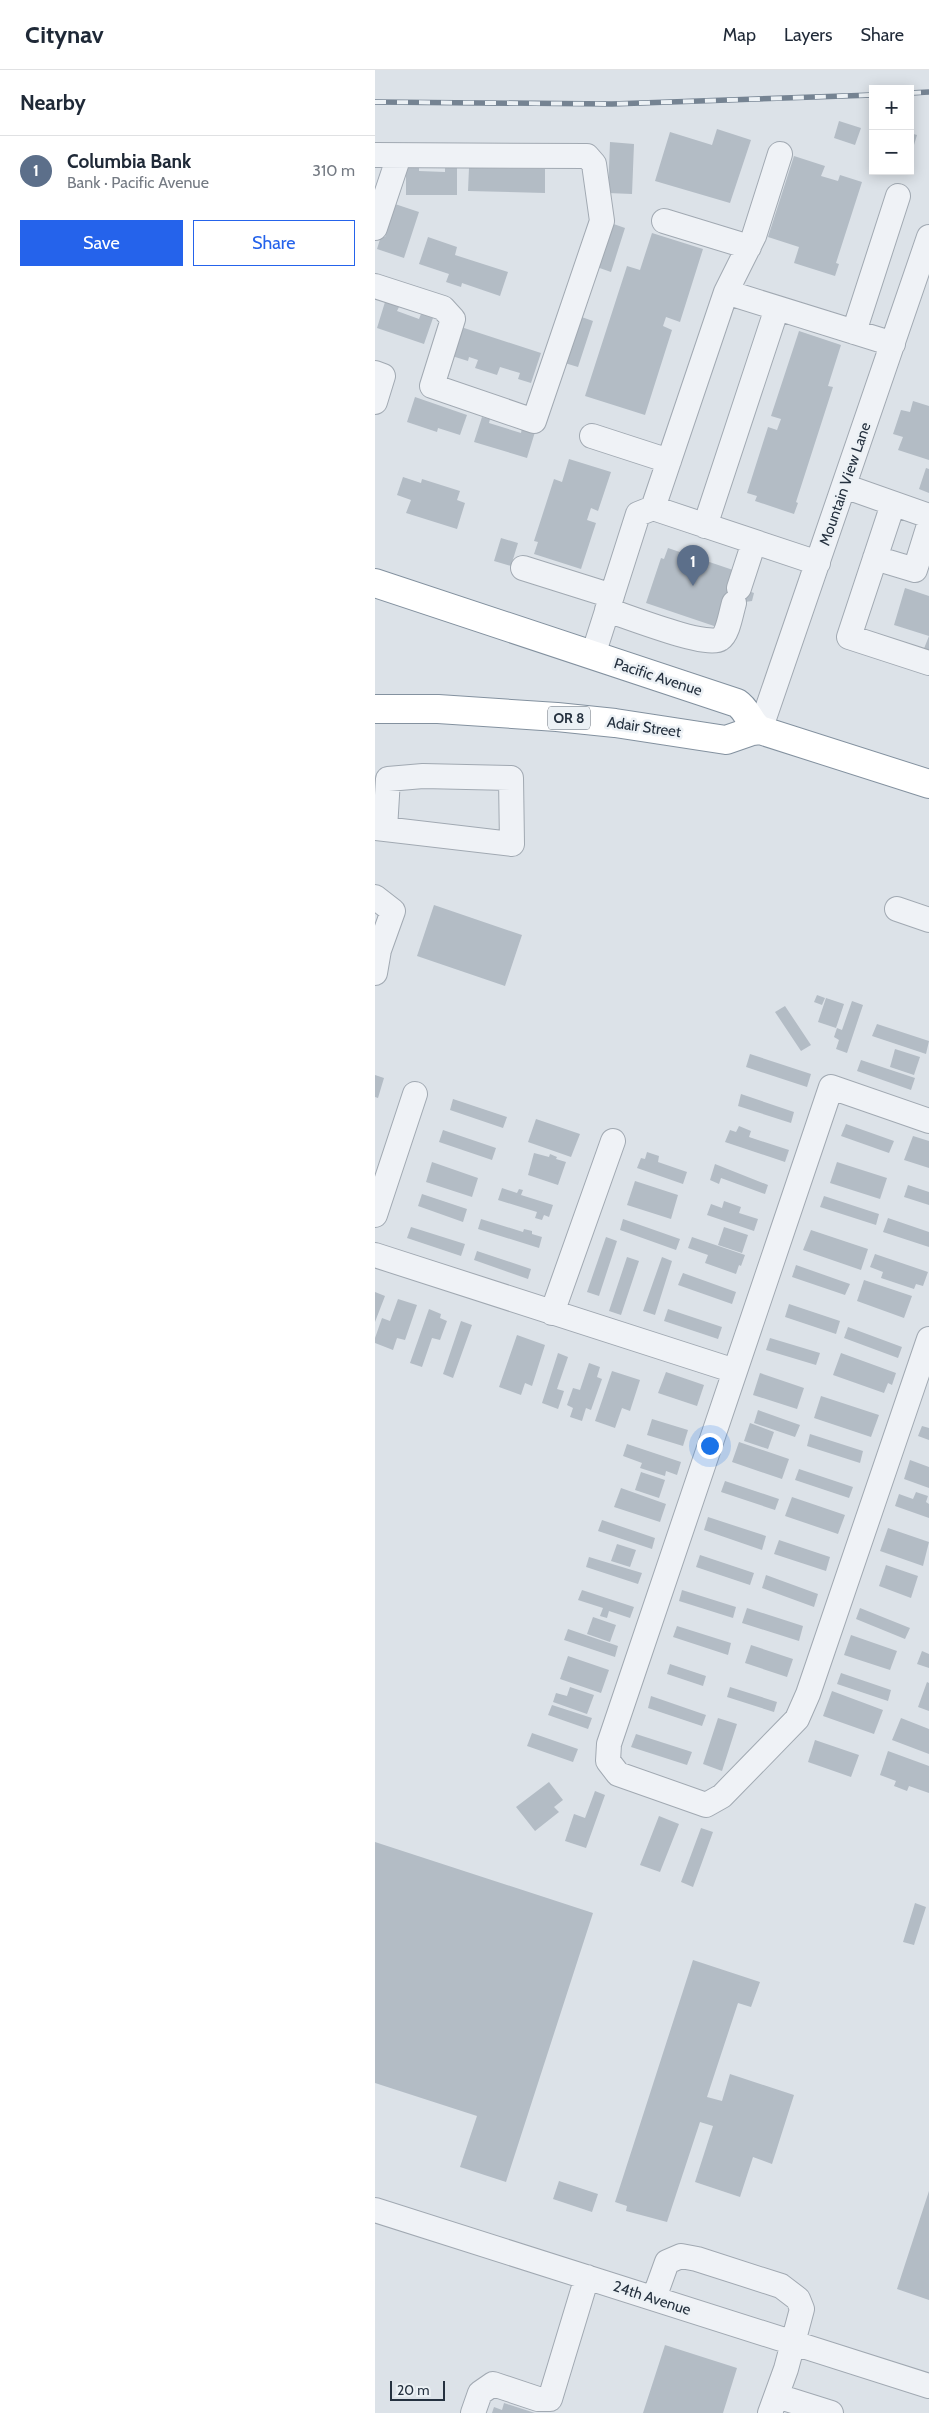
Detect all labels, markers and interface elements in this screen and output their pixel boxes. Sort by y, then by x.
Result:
text: Citynav [25,20,104,49]
text: Map [723,24,756,46]
text: Layers [784,24,833,46]
text: Share [861,24,904,46]
map controls [869,85,914,175]
button: + [869,85,914,130]
text: Nearby [20,90,86,115]
button: − [869,130,914,175]
text: Columbia Bank [67,150,191,173]
text: 1 [33,161,39,180]
text: 310 m [312,161,355,180]
text: Bank · Pacific Avenue [67,173,209,192]
button: Save [20,220,183,266]
button: Share [193,220,355,266]
street label: Mountain View Lane [815,420,875,548]
pin: 1 [677,545,709,586]
street label: Pacific Avenue [612,654,705,700]
road number: OR 8 [548,706,590,730]
street label: Adair Street [606,713,682,741]
your location [697,1433,723,1459]
street label: 24th Avenue [611,2277,693,2319]
scale bar [390,2378,445,2401]
text: 20 m [397,2381,430,2399]

